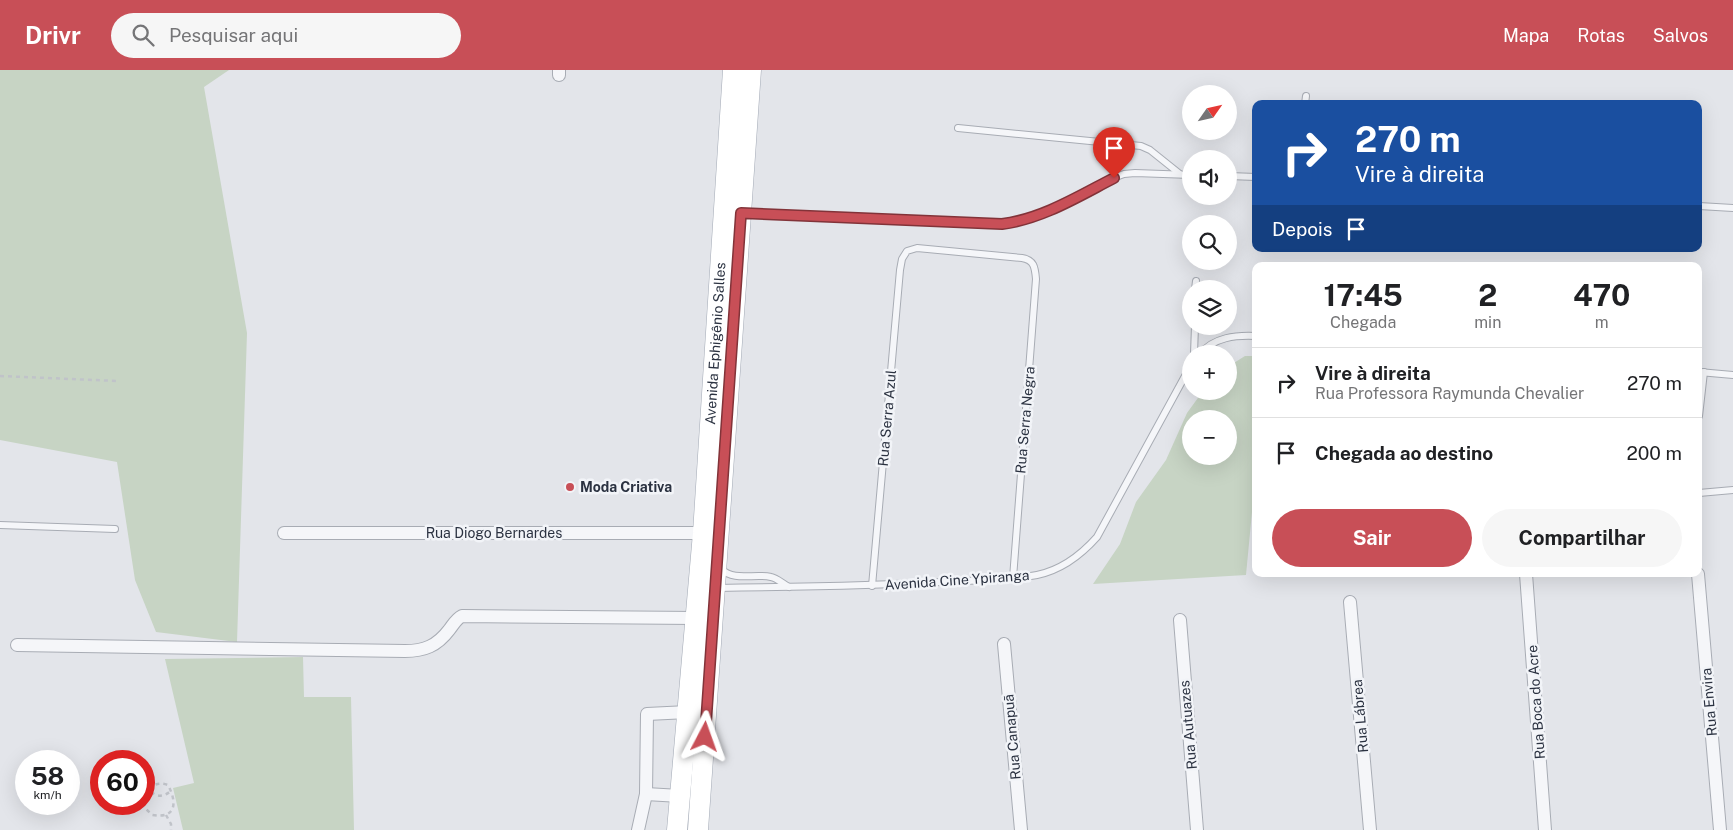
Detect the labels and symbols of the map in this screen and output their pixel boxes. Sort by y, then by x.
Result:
north arrow [1182,85,1238,140]
pin [1093,127,1135,178]
street label: Avenida Ephigênio Salles [702,262,729,425]
street label: Rua Serra Negra [1012,366,1038,474]
street label: Rua Serra Azul [875,369,899,467]
place label: Moda Criativa [580,479,672,495]
marker: Moda Criativa [564,481,576,493]
street label: Rua Diogo Bernardes [426,525,562,541]
street label: Avenida Cine Ypiranga [884,567,1030,593]
street label: Rua Boca do Acre [1524,644,1548,760]
street label: Rua Envira [1698,667,1720,737]
street label: Rua Lábrea [1349,679,1371,753]
street label: Rua Autuazes [1176,680,1200,770]
street label: Rua Canapuã [1000,694,1024,780]
position arrow [678,710,730,762]
speed limit sign: 60 [90,750,155,815]

